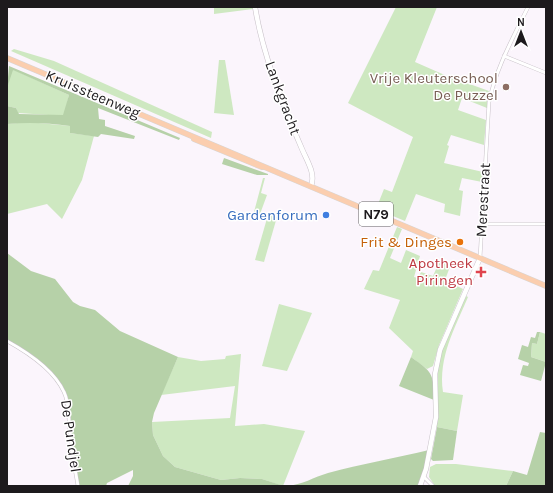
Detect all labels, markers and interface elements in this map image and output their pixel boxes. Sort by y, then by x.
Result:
north arrow [501,12,541,52]
text: N [517,16,525,29]
street label: Lankgracht [261,59,305,138]
street label: Kruissteenweg [43,66,143,122]
place label: Vrije Kleuterschool De Puzzel [370,69,498,104]
marker: Vrije Kleuterschool De Puzzel [501,82,511,92]
street label: Merestraat [472,162,494,238]
road number: N79 [359,202,393,226]
place label: Gardenforum [227,206,318,224]
marker: Gardenforum [321,210,331,220]
place label: Frit & Dinges [360,233,452,251]
marker: Frit & Dinges [455,237,465,247]
place label: Apotheek Piringen [409,254,473,289]
marker: Apotheek Piringen [476,267,486,277]
street label: De Pundjel [57,399,85,473]

